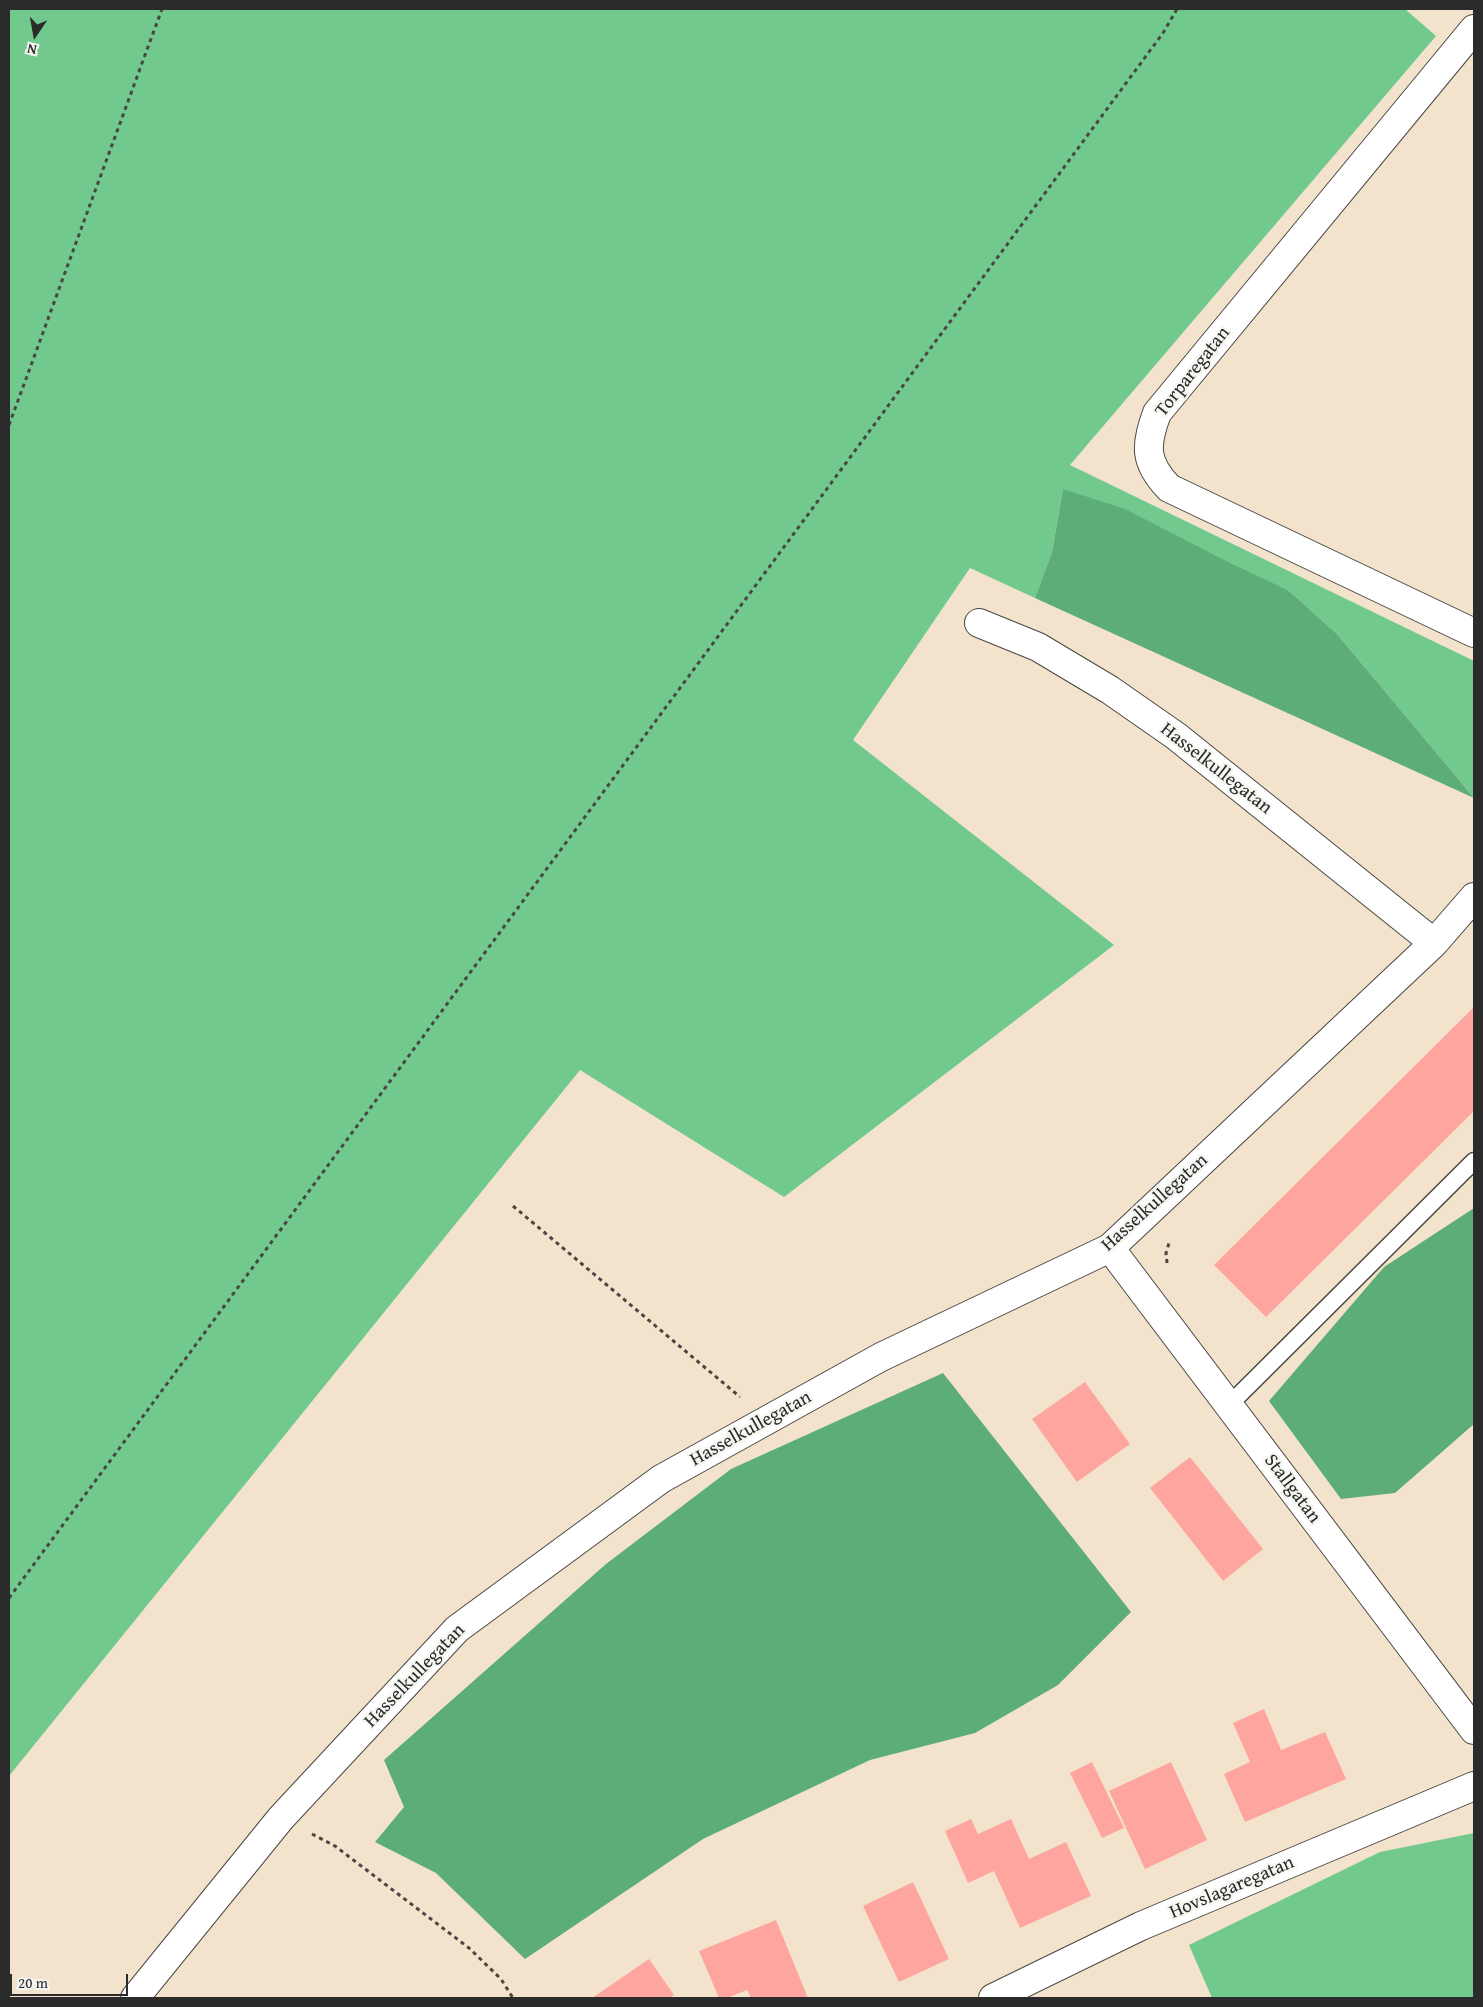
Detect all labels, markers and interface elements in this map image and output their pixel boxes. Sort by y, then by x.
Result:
north arrow [10,10,60,60]
text: N [25,39,39,60]
street label: Torparegatan [1151,322,1235,422]
street label: Hasselkullegatan [1156,718,1276,820]
street label: Hasselkullegatan [1097,1149,1213,1257]
street label: Hasselkullegatan [686,1386,816,1472]
street label: Stallgatan [1259,1450,1325,1528]
street label: Hasselkullegatan [360,1619,470,1733]
street label: Hovslagaregatan [1166,1852,1298,1924]
scale bar [12,1964,130,1996]
text: 20 m [18,1972,48,1993]

